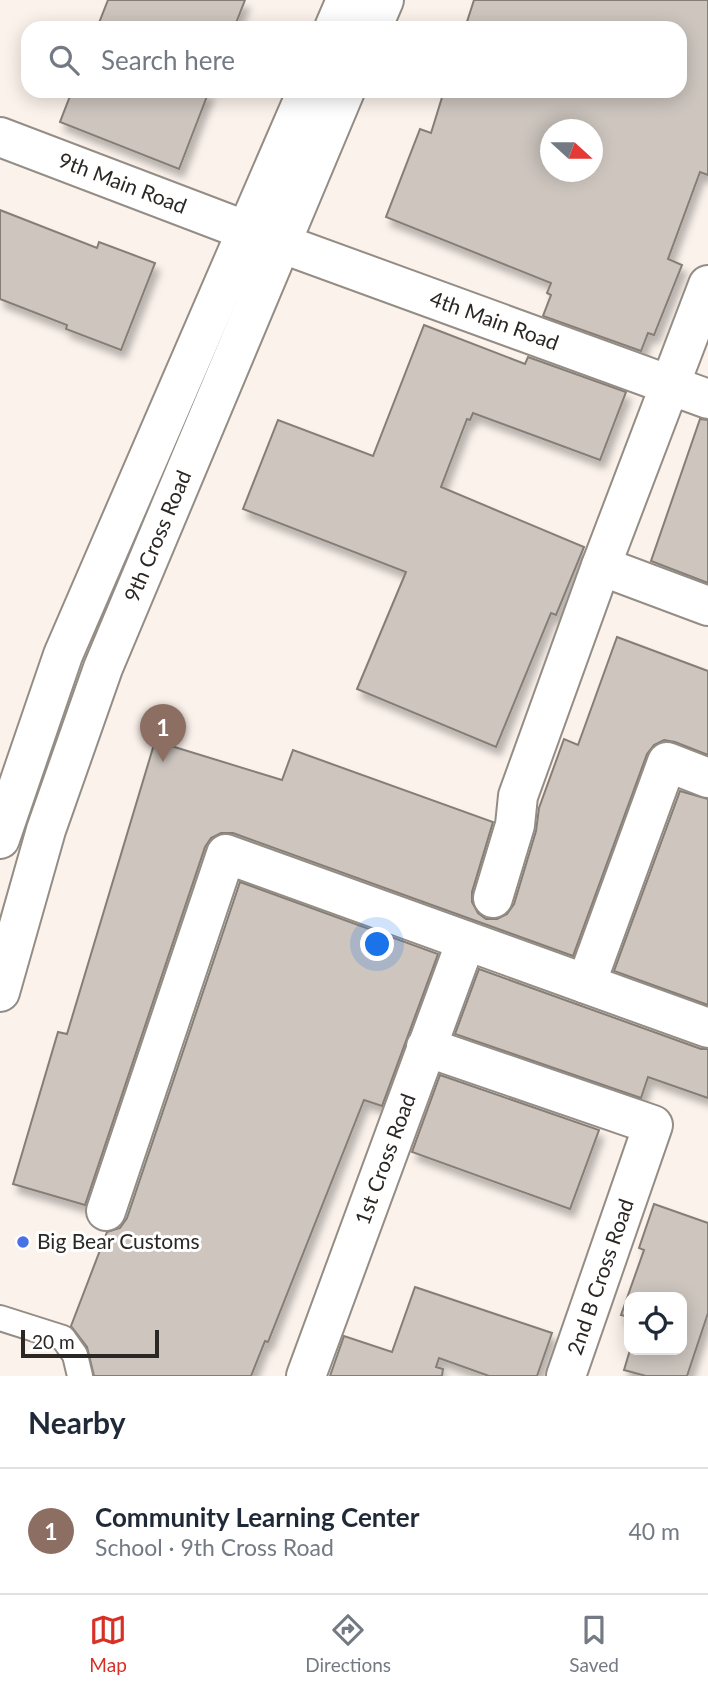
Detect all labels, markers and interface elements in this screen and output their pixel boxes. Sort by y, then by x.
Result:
search box [21,21,687,98]
icon: search [45,41,83,79]
text: Search here [101,44,235,76]
north arrow [540,119,603,182]
street label: 9th Main Road [55,146,191,218]
street label: 4th Main Road [427,285,563,355]
street label: 9th Cross Road [118,466,195,605]
pin: 1 [140,704,186,762]
your location [360,927,394,961]
street label: 1st Cross Road [349,1090,420,1228]
street label: 2nd B Cross Road [561,1195,638,1358]
place label: Big Bear Customs [37,1228,200,1253]
marker: Big Bear Customs [15,1234,31,1250]
map controls [624,1292,687,1355]
button: locate [624,1292,687,1355]
scale bar [21,1327,159,1359]
text: 20 m [32,1330,75,1353]
text: Nearby [28,1404,126,1440]
text: Community Learning Center [95,1501,419,1533]
text: 1 [44,1517,58,1545]
text: 40 m [629,1517,680,1545]
text: School · 9th Cross Road [95,1533,334,1561]
tab: Map [89,1611,127,1676]
tab: Directions [305,1611,391,1676]
tab: Saved [569,1611,619,1676]

